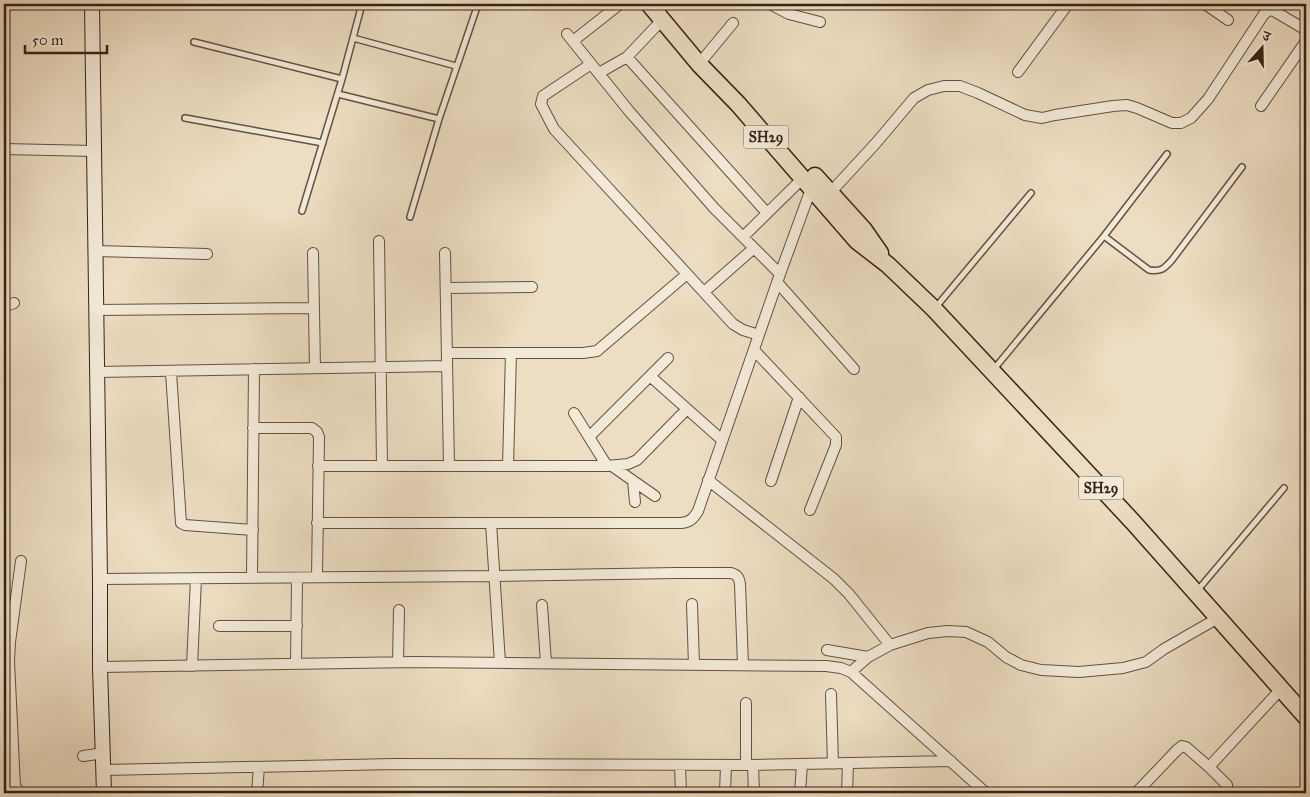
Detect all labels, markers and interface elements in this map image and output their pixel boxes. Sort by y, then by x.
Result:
scale bar [25,22,108,54]
north arrow [1238,22,1288,72]
text: उ [1259,27,1273,46]
text: 50 m [32,31,64,49]
road number: SH29 [744,125,788,148]
road number: SH29 [1078,476,1124,499]

